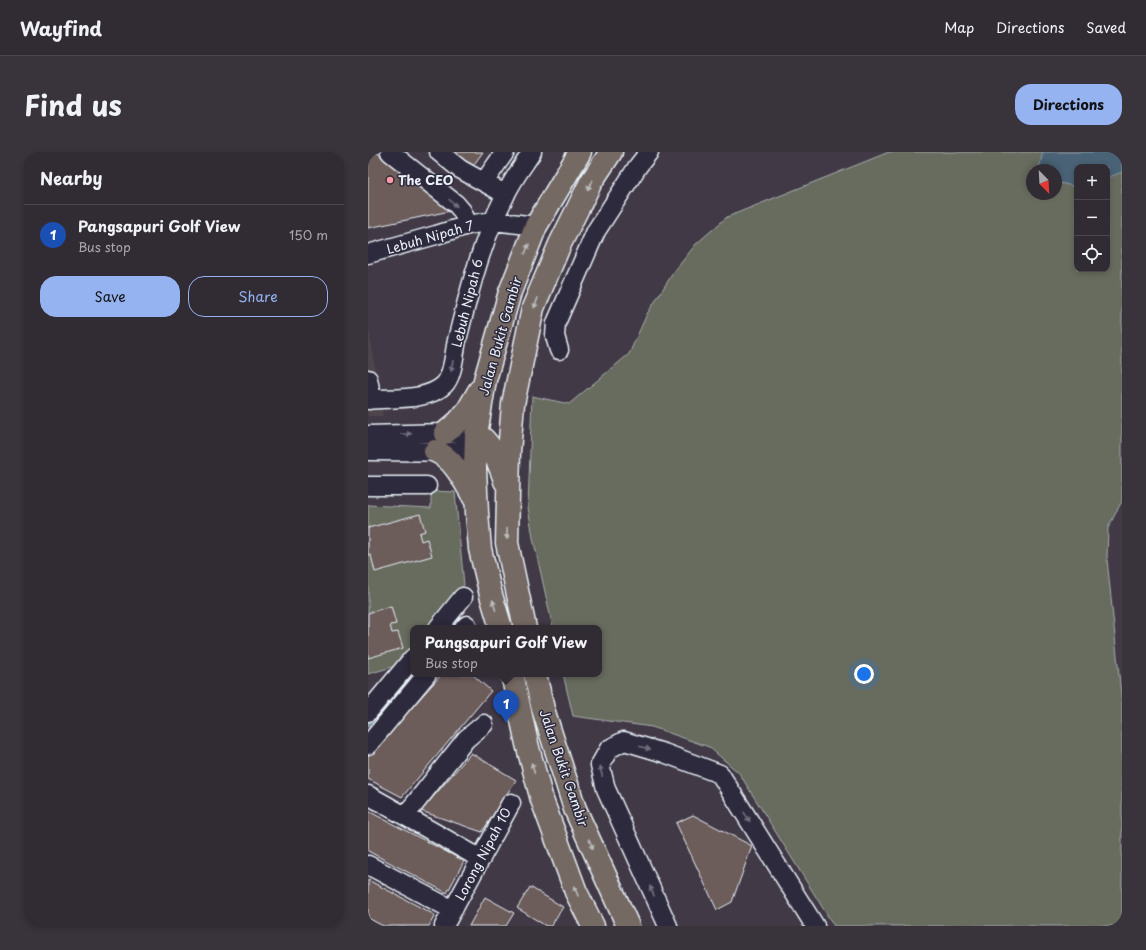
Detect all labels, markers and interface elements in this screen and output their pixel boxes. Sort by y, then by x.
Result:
text: Wayfind [20,14,102,42]
text: Map [944,17,974,38]
text: Directions [996,17,1064,38]
text: Saved [1086,17,1126,38]
text: Find us [24,83,122,126]
button: Directions [1015,84,1122,125]
north arrow [1026,164,1062,200]
map controls [1074,164,1110,272]
button: + [1074,164,1110,200]
text: Nearby [40,165,102,191]
place label: The CEO [398,170,453,189]
marker: The CEO [385,175,395,185]
one-way arrow [586,179,593,191]
one-way arrow [448,198,459,207]
button: − [1074,200,1110,236]
text: Pangsapuri Golf View [78,214,240,237]
street label: Lebuh Nipah 7 [384,215,476,258]
text: 1 [50,225,56,244]
text: 150 m [289,225,328,244]
button: locate [1074,236,1110,272]
text: Bus stop [78,237,131,256]
one-way arrow [524,243,530,255]
street label: Lebuh Nipah 6 [446,257,487,349]
street label: Jalan Bukit Gambir [473,274,526,398]
button: Save [40,276,180,317]
button: Share [188,276,328,317]
one-way arrow [532,297,538,309]
one-way arrow [449,359,455,372]
one-way arrow [400,431,413,437]
one-way arrow [504,528,510,541]
one-way arrow [491,599,497,611]
popup [410,625,602,677]
text: Pangsapuri Golf View [425,630,587,653]
text: Bus stop [425,653,478,672]
your location [854,664,874,684]
pin: 1 [493,690,519,723]
street label: Jalan Bukit Gambir [535,707,594,829]
one-way arrow [639,745,651,751]
one-way arrow [530,762,536,774]
one-way arrow [598,765,604,777]
street label: Lorong Nipah 10 [450,804,515,904]
one-way arrow [743,811,750,823]
one-way arrow [588,839,594,851]
one-way arrow [572,884,578,896]
one-way arrow [648,884,654,896]

